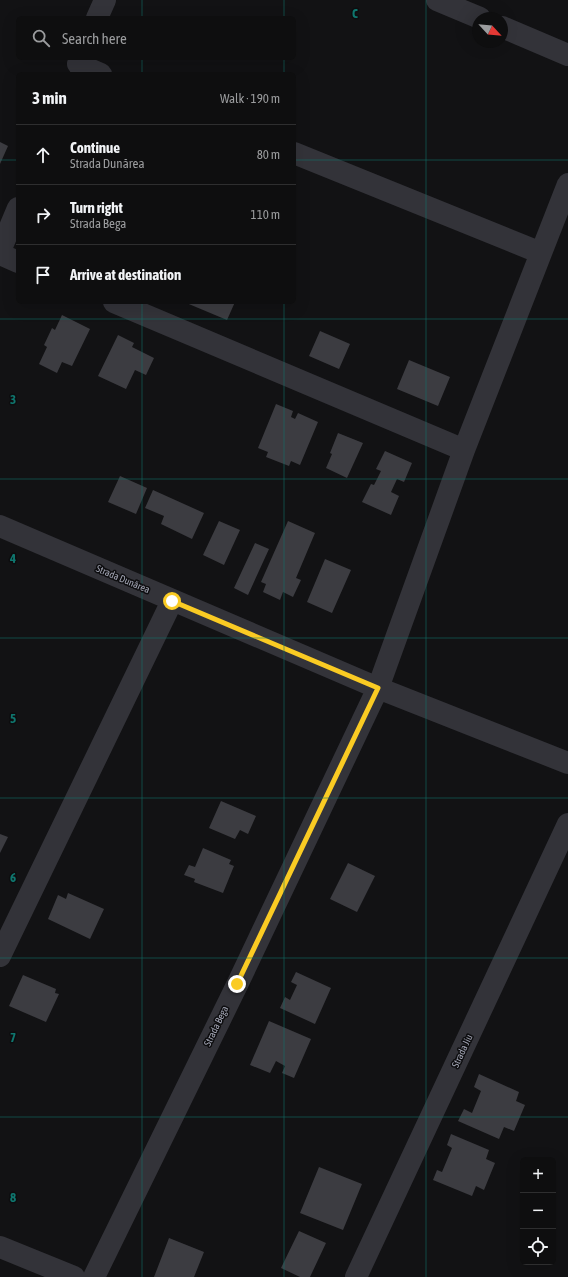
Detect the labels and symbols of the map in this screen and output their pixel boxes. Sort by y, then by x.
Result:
text: C [352,6,358,21]
north arrow [472,12,508,48]
text: 3 [10,392,16,407]
text: 4 [9,551,16,566]
street label: Strada Dunărea [94,563,152,595]
route start [163,592,181,610]
text: 5 [10,711,16,726]
text: 6 [10,870,16,885]
route end [228,975,246,993]
street label: Strada Bega [202,1004,231,1048]
text: 7 [10,1030,16,1045]
street label: Strada Jiu [449,1032,475,1069]
text: 8 [10,1190,16,1205]

